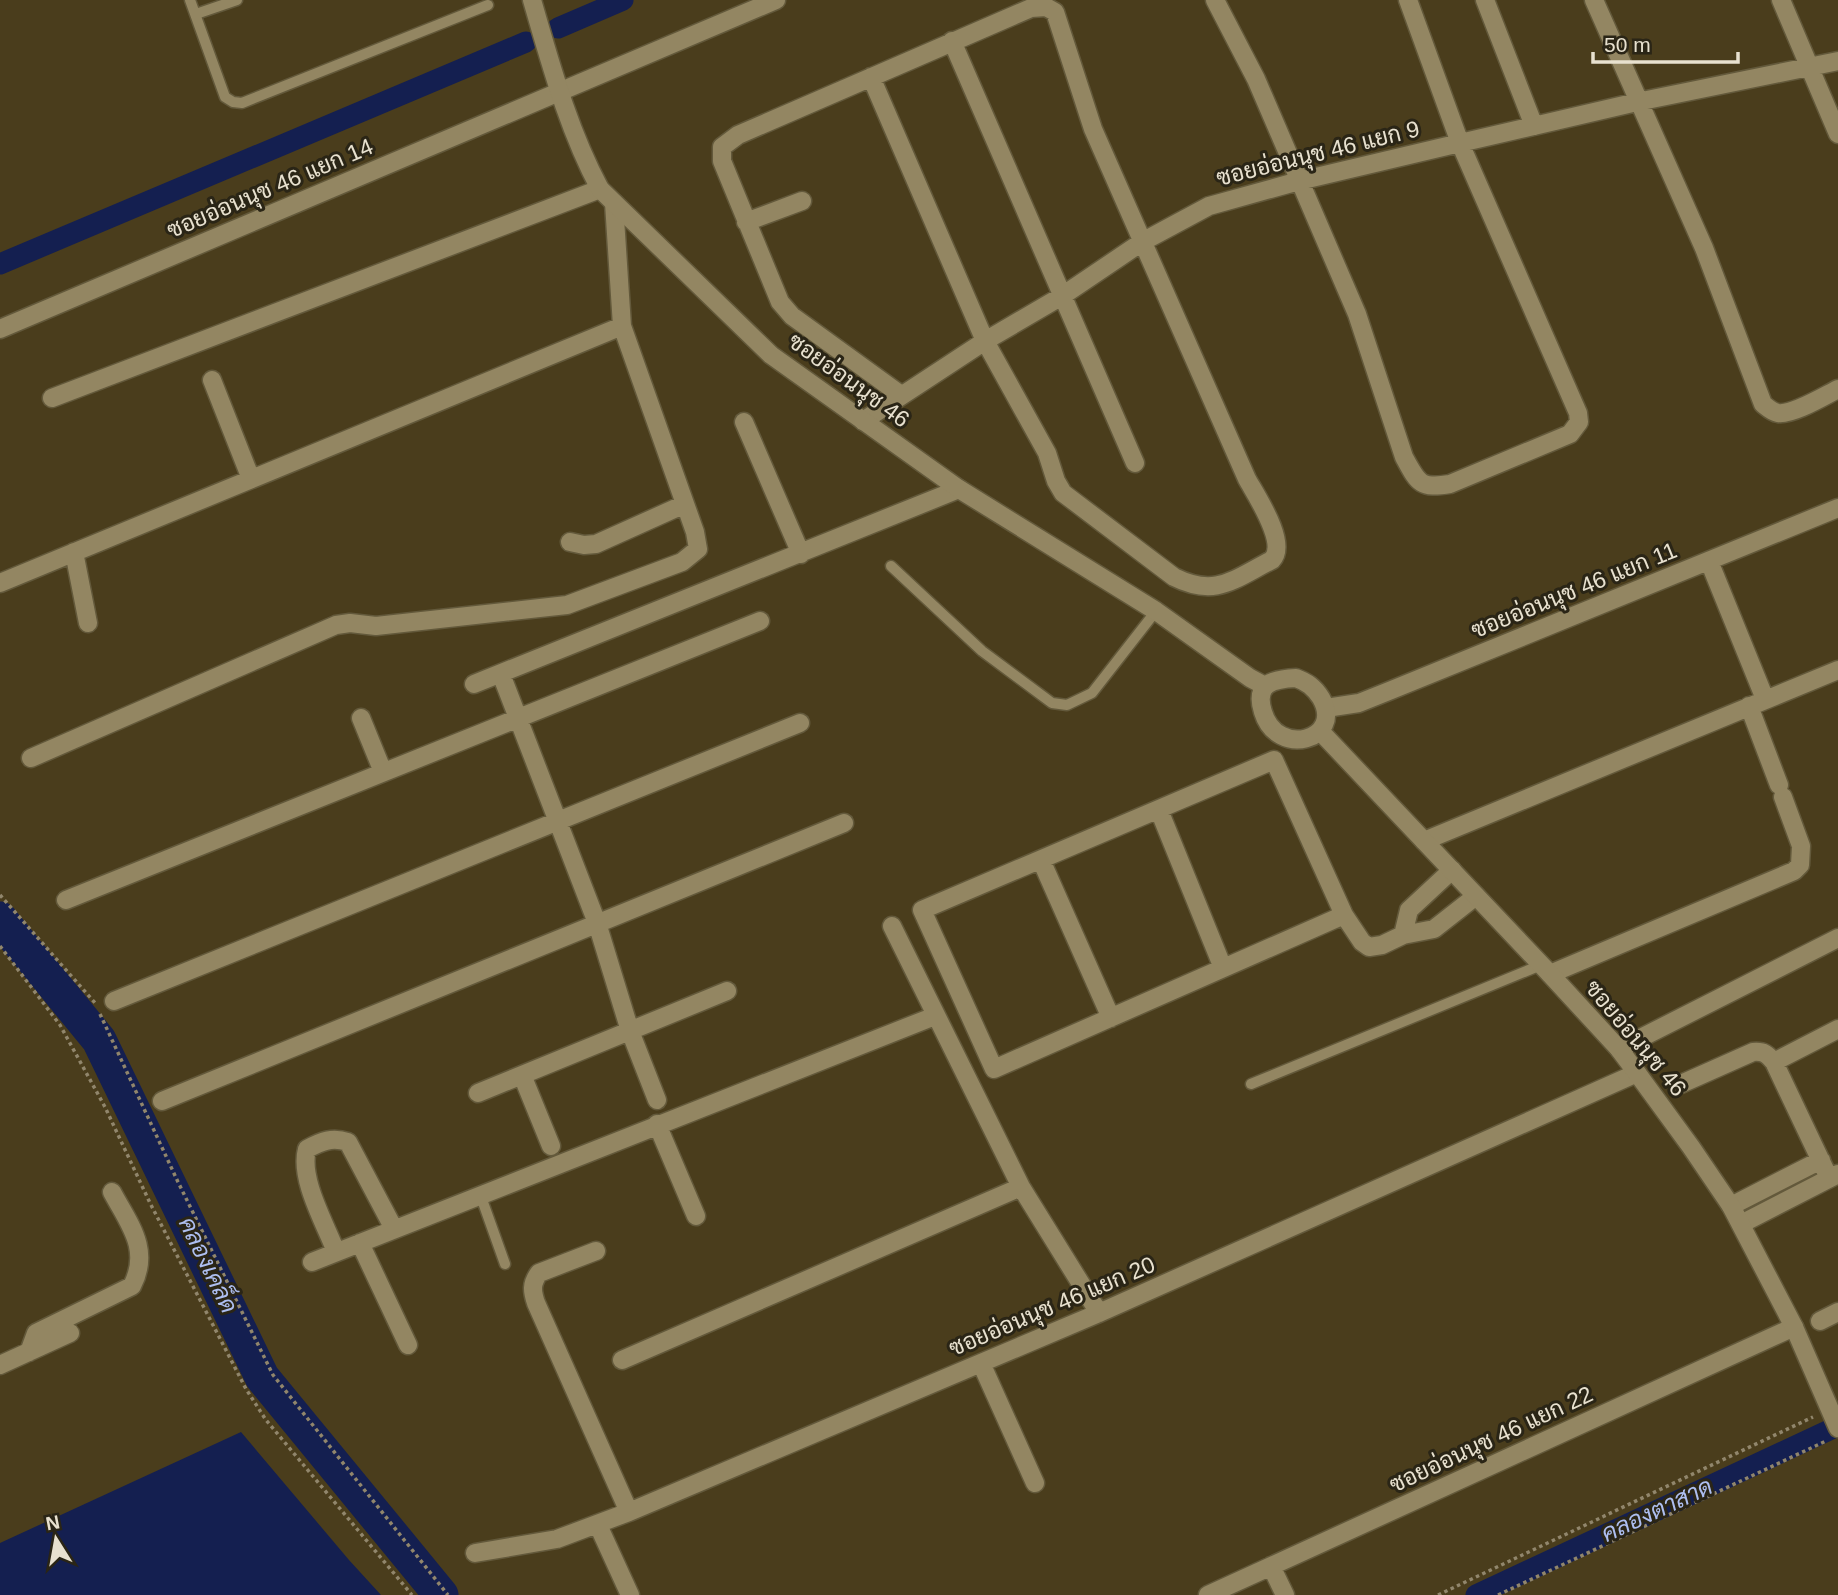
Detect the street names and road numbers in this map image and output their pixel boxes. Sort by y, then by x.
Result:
street label: ซอยอ่อนนุช 46 แยก 9 [1214,114,1423,194]
street label: ซอยอ่อนนุช 46 แยก 14 [163,132,378,246]
street label: ซอยอ่อนนุช 46 [782,327,915,435]
street label: ซอยอ่อนนุช 46 แยก 11 [1467,536,1682,646]
street label: ซอยอ่อนนุช 46 [1578,974,1693,1103]
street label: ซอยอ่อนนุช 46 แยก 20 [945,1250,1160,1364]
street label: ซอยอ่อนนุช 46 แยก 22 [1385,1380,1598,1500]

